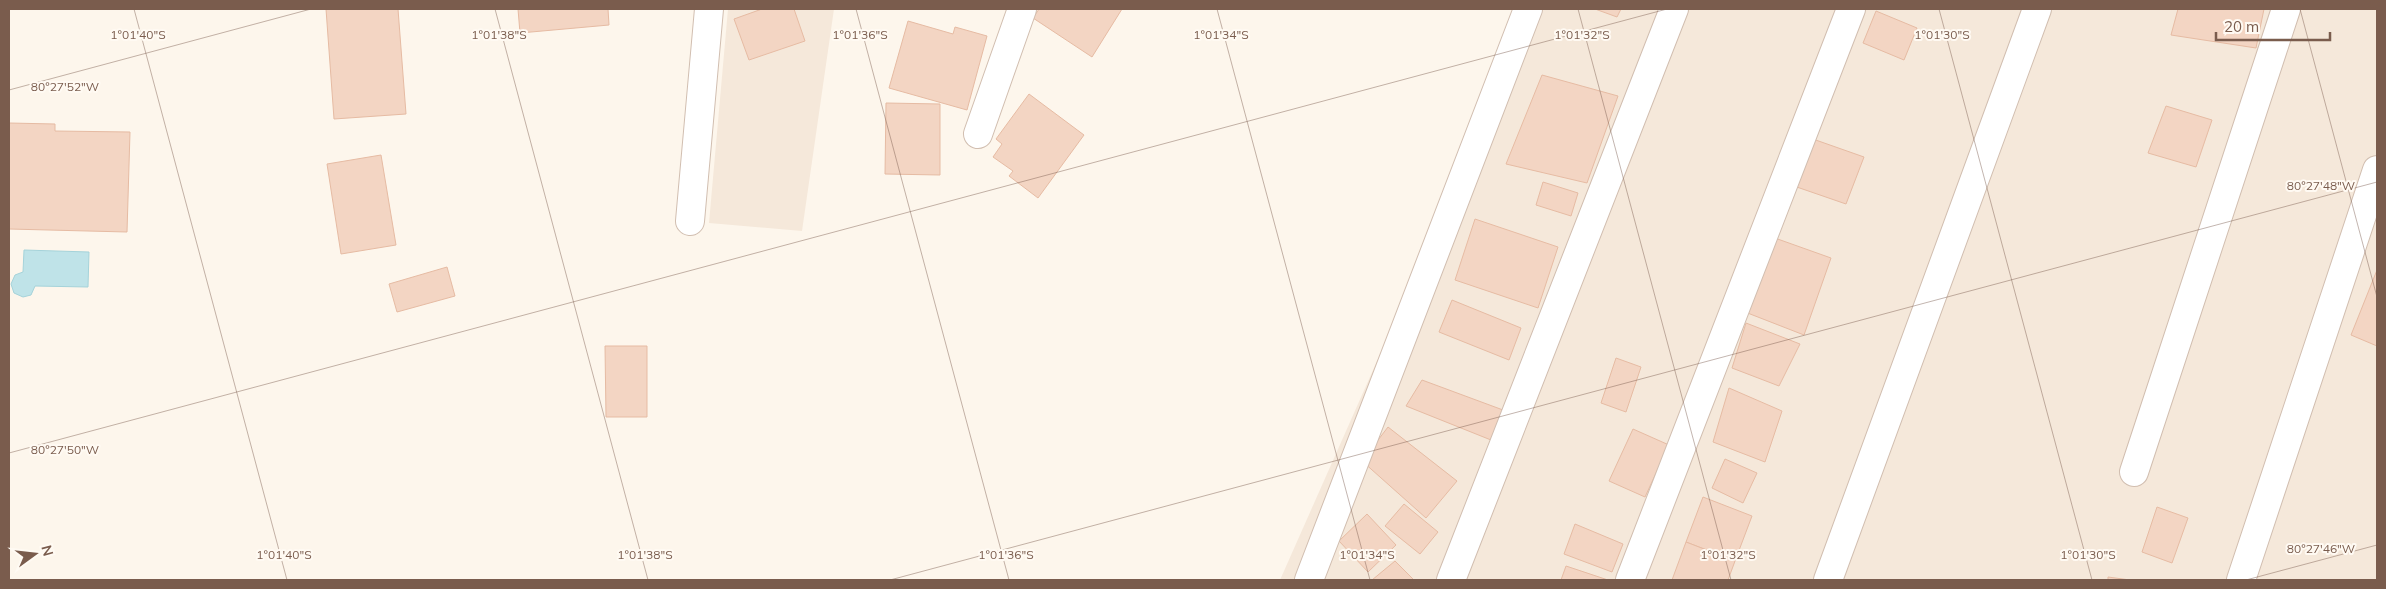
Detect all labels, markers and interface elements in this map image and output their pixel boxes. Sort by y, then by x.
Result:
scale bar [2216,10,2330,42]
text: 20 m [2224,17,2259,36]
text: 1°01'40"S [110,27,166,42]
text: 1°01'38"S [471,27,527,42]
text: 1°01'36"S [832,27,888,42]
text: 1°01'34"S [1193,27,1249,42]
text: 1°01'32"S [1554,27,1610,42]
text: 1°01'30"S [1914,27,1970,42]
text: 80°27'52"W [31,79,99,94]
text: 80°27'48"W [2287,178,2355,193]
text: 80°27'50"W [31,442,99,457]
north arrow [10,529,60,579]
text: 80°27'46"W [2287,541,2355,556]
text: N [37,543,58,558]
text: 1°01'40"S [256,547,312,562]
text: 1°01'38"S [617,547,673,562]
text: 1°01'36"S [978,547,1034,562]
text: 1°01'34"S [1339,547,1395,562]
text: 1°01'32"S [1700,547,1756,562]
text: 1°01'30"S [2060,547,2116,562]

